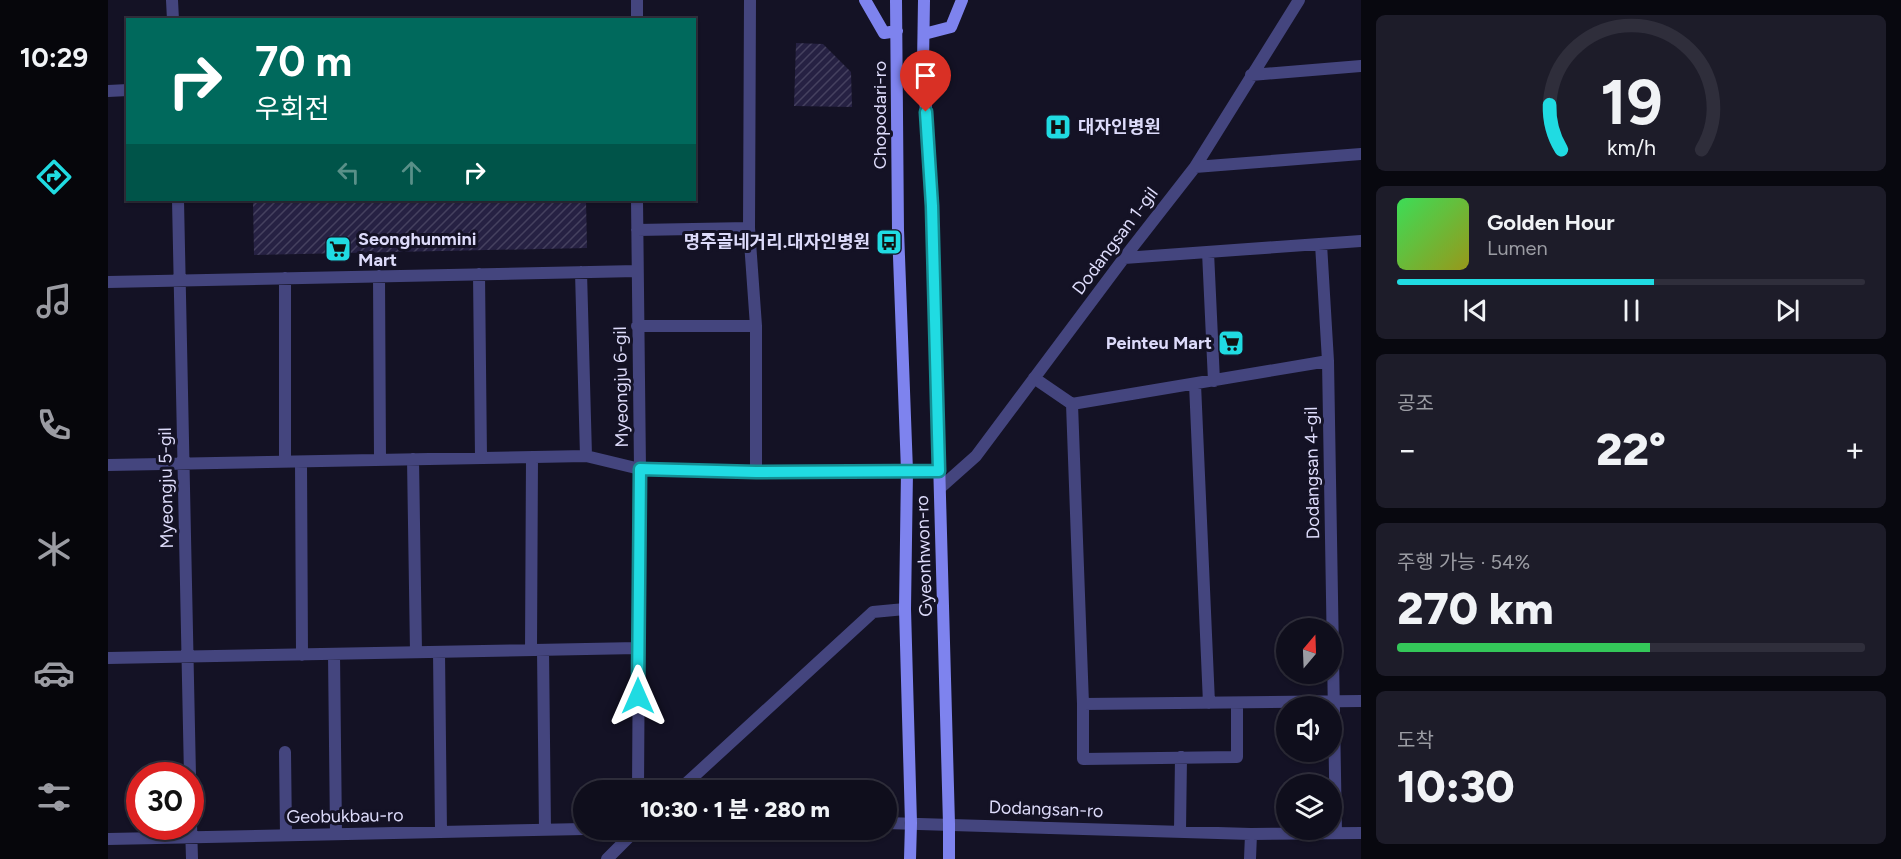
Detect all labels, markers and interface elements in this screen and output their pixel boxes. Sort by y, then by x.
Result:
text: 70 m [255,36,352,87]
text: 10:29 [20,41,88,74]
icon: right [156,42,234,120]
pin [900,50,951,112]
icon: arrive [909,59,942,92]
street label: Chopodari-ro [869,61,891,169]
text: 19 [1600,65,1662,140]
text: 우회전 [255,92,330,125]
hospital icon: 대자인병원 [1043,112,1073,142]
place label: 대자인병원 [1078,116,1161,138]
text: km/h [1607,135,1655,160]
icon: directions [33,156,75,198]
icon: left [332,156,365,189]
icon: ahead [395,156,428,189]
icon: right [458,156,491,189]
street label: Dodangsan 1-gil [1067,183,1163,299]
text: Golden Hour [1487,209,1615,236]
bus stop icon: 명주골네거리.대자인병원 [874,227,904,257]
place label: Seonghunmini Mart [358,228,476,271]
place label: 명주골네거리.대자인병원 [683,231,870,253]
supermarket icon: Seonghunmini Mart [323,234,353,264]
text: Lumen [1487,236,1548,260]
icon: music [33,280,75,322]
icon: previous [1459,294,1492,327]
icon: pause [1615,294,1648,327]
icon: next [1771,294,1804,327]
street label: Myeongju 6-gil [609,326,633,448]
supermarket icon: Peinteu Mart [1216,328,1246,358]
place label: Peinteu Mart [1106,332,1212,354]
text: 공조 [1397,391,1434,415]
icon: phone [33,404,75,446]
street label: Dodangsan 4-gil [1300,407,1324,539]
text: 22° [1596,422,1666,476]
street label: Myeongju 5-gil [154,427,178,549]
text: − [1397,430,1418,469]
text: + [1844,430,1865,469]
street label: Gyeonhwon-ro [911,495,937,617]
icon: climate [33,528,75,570]
text: 주행 가능 · 54% [1397,550,1530,574]
text: 270 km [1397,581,1554,635]
north arrow [1276,618,1342,684]
map controls [1276,618,1342,840]
icon: car [33,652,75,694]
position arrow [606,664,670,728]
button: sound [1276,696,1342,762]
text: 도착 [1397,728,1434,752]
text: 10:30 [1397,759,1515,813]
speed limit sign: 30 [126,762,204,840]
button: layers [1276,774,1342,840]
icon: filters [33,776,75,818]
text: 10:30 · 1 분 · 280 m [640,796,830,823]
street label: Dodangsan-ro [988,796,1104,822]
street label: Geobukbau-ro [286,804,404,828]

